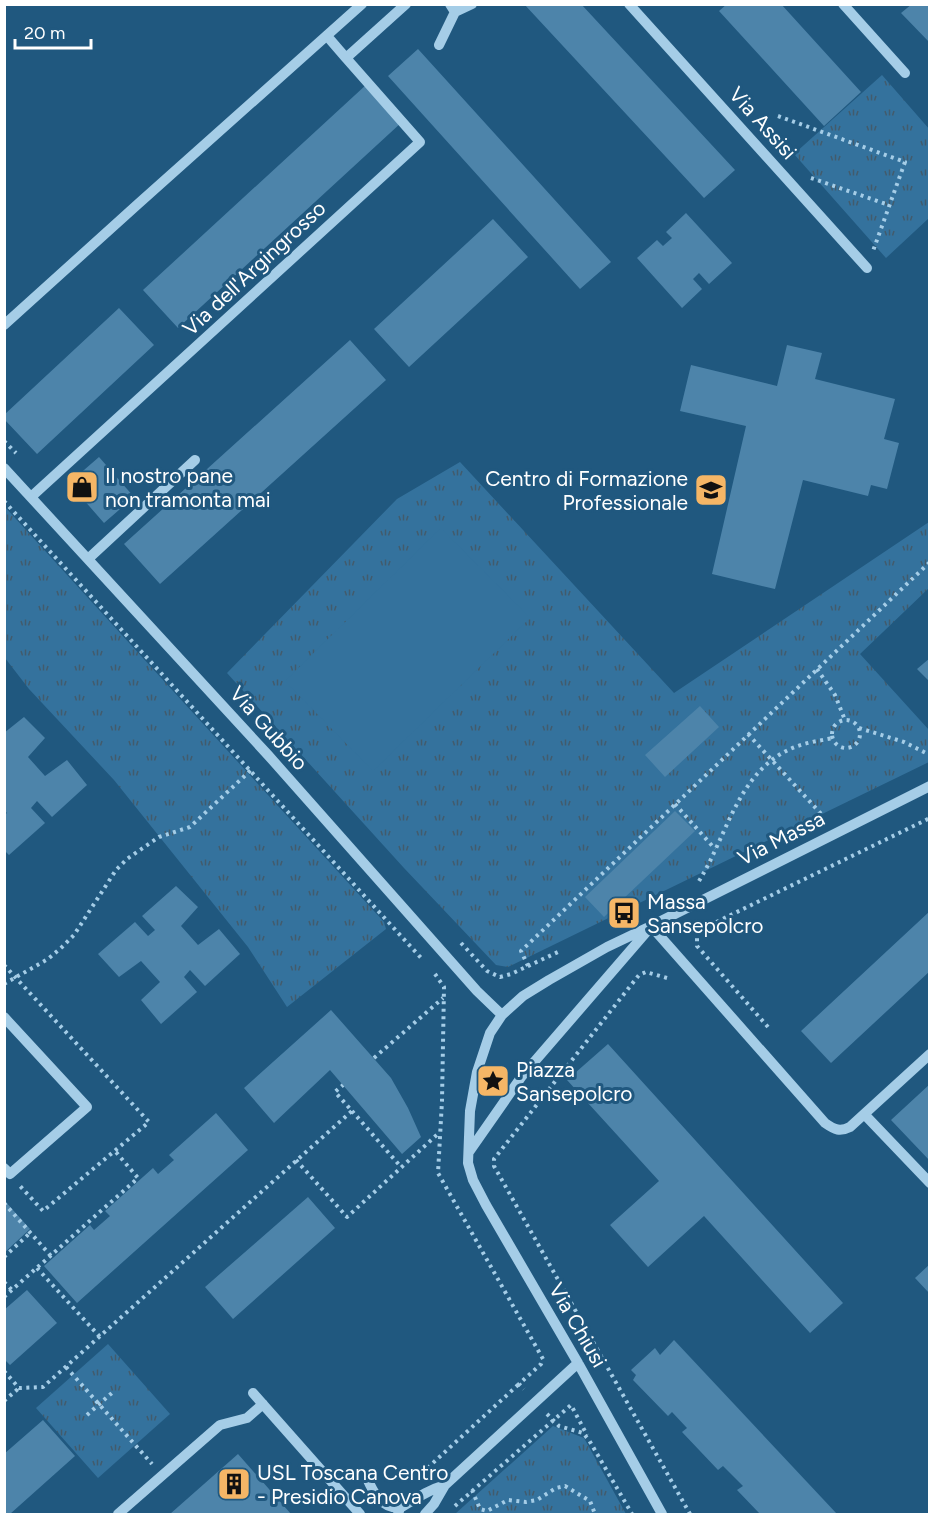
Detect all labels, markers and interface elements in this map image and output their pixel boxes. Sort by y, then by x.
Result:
scale bar [15,12,92,50]
text: 20 m [24,22,65,44]
street label: Via Assisi [724,82,802,164]
street label: Via dell'Argingrosso [177,195,331,341]
place label: Il nostro pane non tramonta mai [105,463,271,512]
place label: Centro di Formazione Professionale [485,466,688,515]
shop icon: Il nostro pane non tramonta mai [64,469,100,505]
school or university icon: Centro di Formazione Professionale [693,472,729,508]
street label: Via Gubbio [225,681,313,775]
street label: Via Massa [733,806,829,870]
place label: Massa Sansepolcro [647,889,763,938]
bus stop icon: Massa Sansepolcro [606,895,642,931]
place label: Piazza Sansepolcro [516,1057,632,1106]
place icon: Piazza Sansepolcro [475,1063,511,1099]
street label: Via Chiusi [544,1278,612,1372]
place label: USL Toscana Centro - Presidio Canova [257,1460,448,1509]
building icon: USL Toscana Centro - Presidio Canova [216,1466,252,1502]

